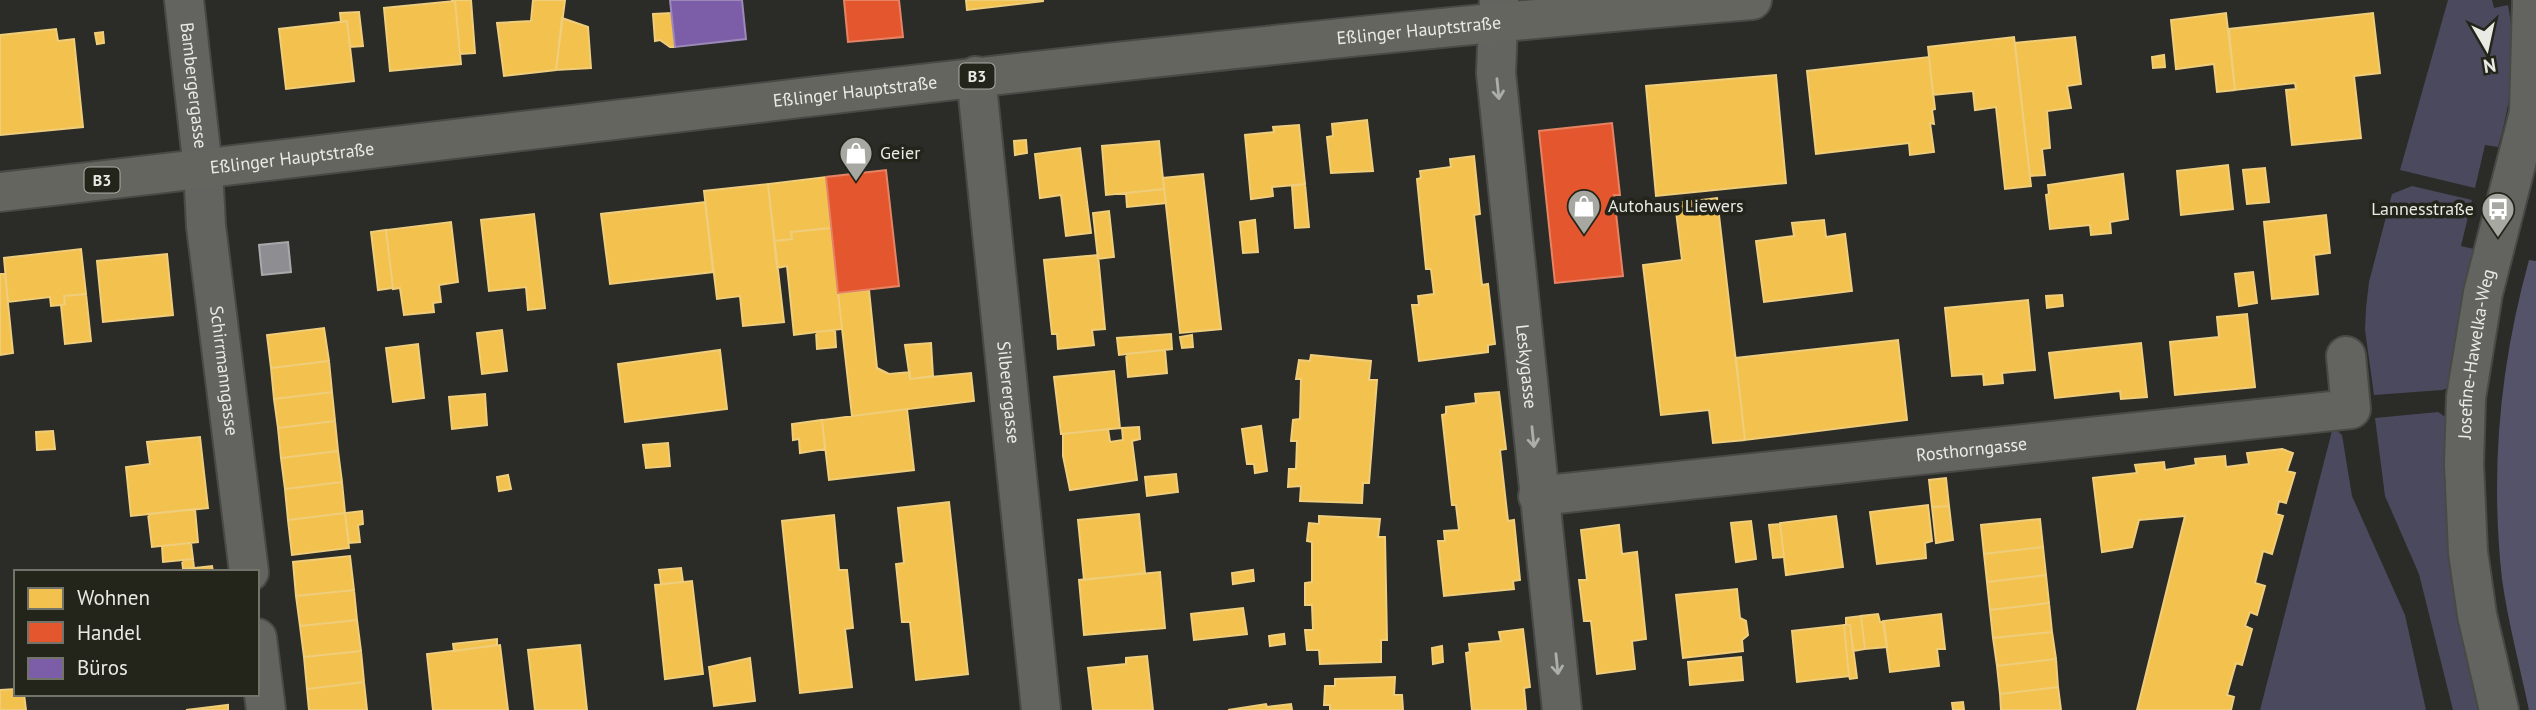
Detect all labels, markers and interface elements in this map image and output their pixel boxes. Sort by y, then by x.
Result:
street label: Eßlinger Hauptstraße [1335,10,1502,49]
north arrow [2452,14,2522,84]
street label: Bambergergasse [176,21,213,150]
text: N [2482,53,2498,79]
road number: B3 [960,64,995,88]
street label: Eßlinger Hauptstraße [772,70,938,112]
one-way arrow [1492,77,1505,100]
shop icon: Geier [837,134,875,183]
street label: Eßlinger Hauptstraße [209,137,375,179]
place label: Geier [880,141,920,164]
road number: B3 [84,168,119,192]
shop icon: Autohaus Liewers [1565,187,1603,236]
bus stop icon: Lannesstraße [2479,190,2517,239]
place label: Autohaus Liewers [1608,194,1744,217]
place label: Lannesstraße [2371,197,2474,220]
street label: Josefine-Hawelka-Weg [2453,266,2500,441]
street label: Schirrmanngasse [205,304,244,437]
street label: Leskygasse [1511,323,1543,410]
street label: Silberergasse [992,340,1026,445]
one-way arrow [1526,426,1539,448]
street label: Rosthorngasse [1915,432,2028,466]
legend [14,570,259,696]
text: Wohnen [77,584,150,611]
text: Handel [77,619,141,646]
one-way arrow [1551,652,1564,674]
text: Büros [77,654,128,681]

